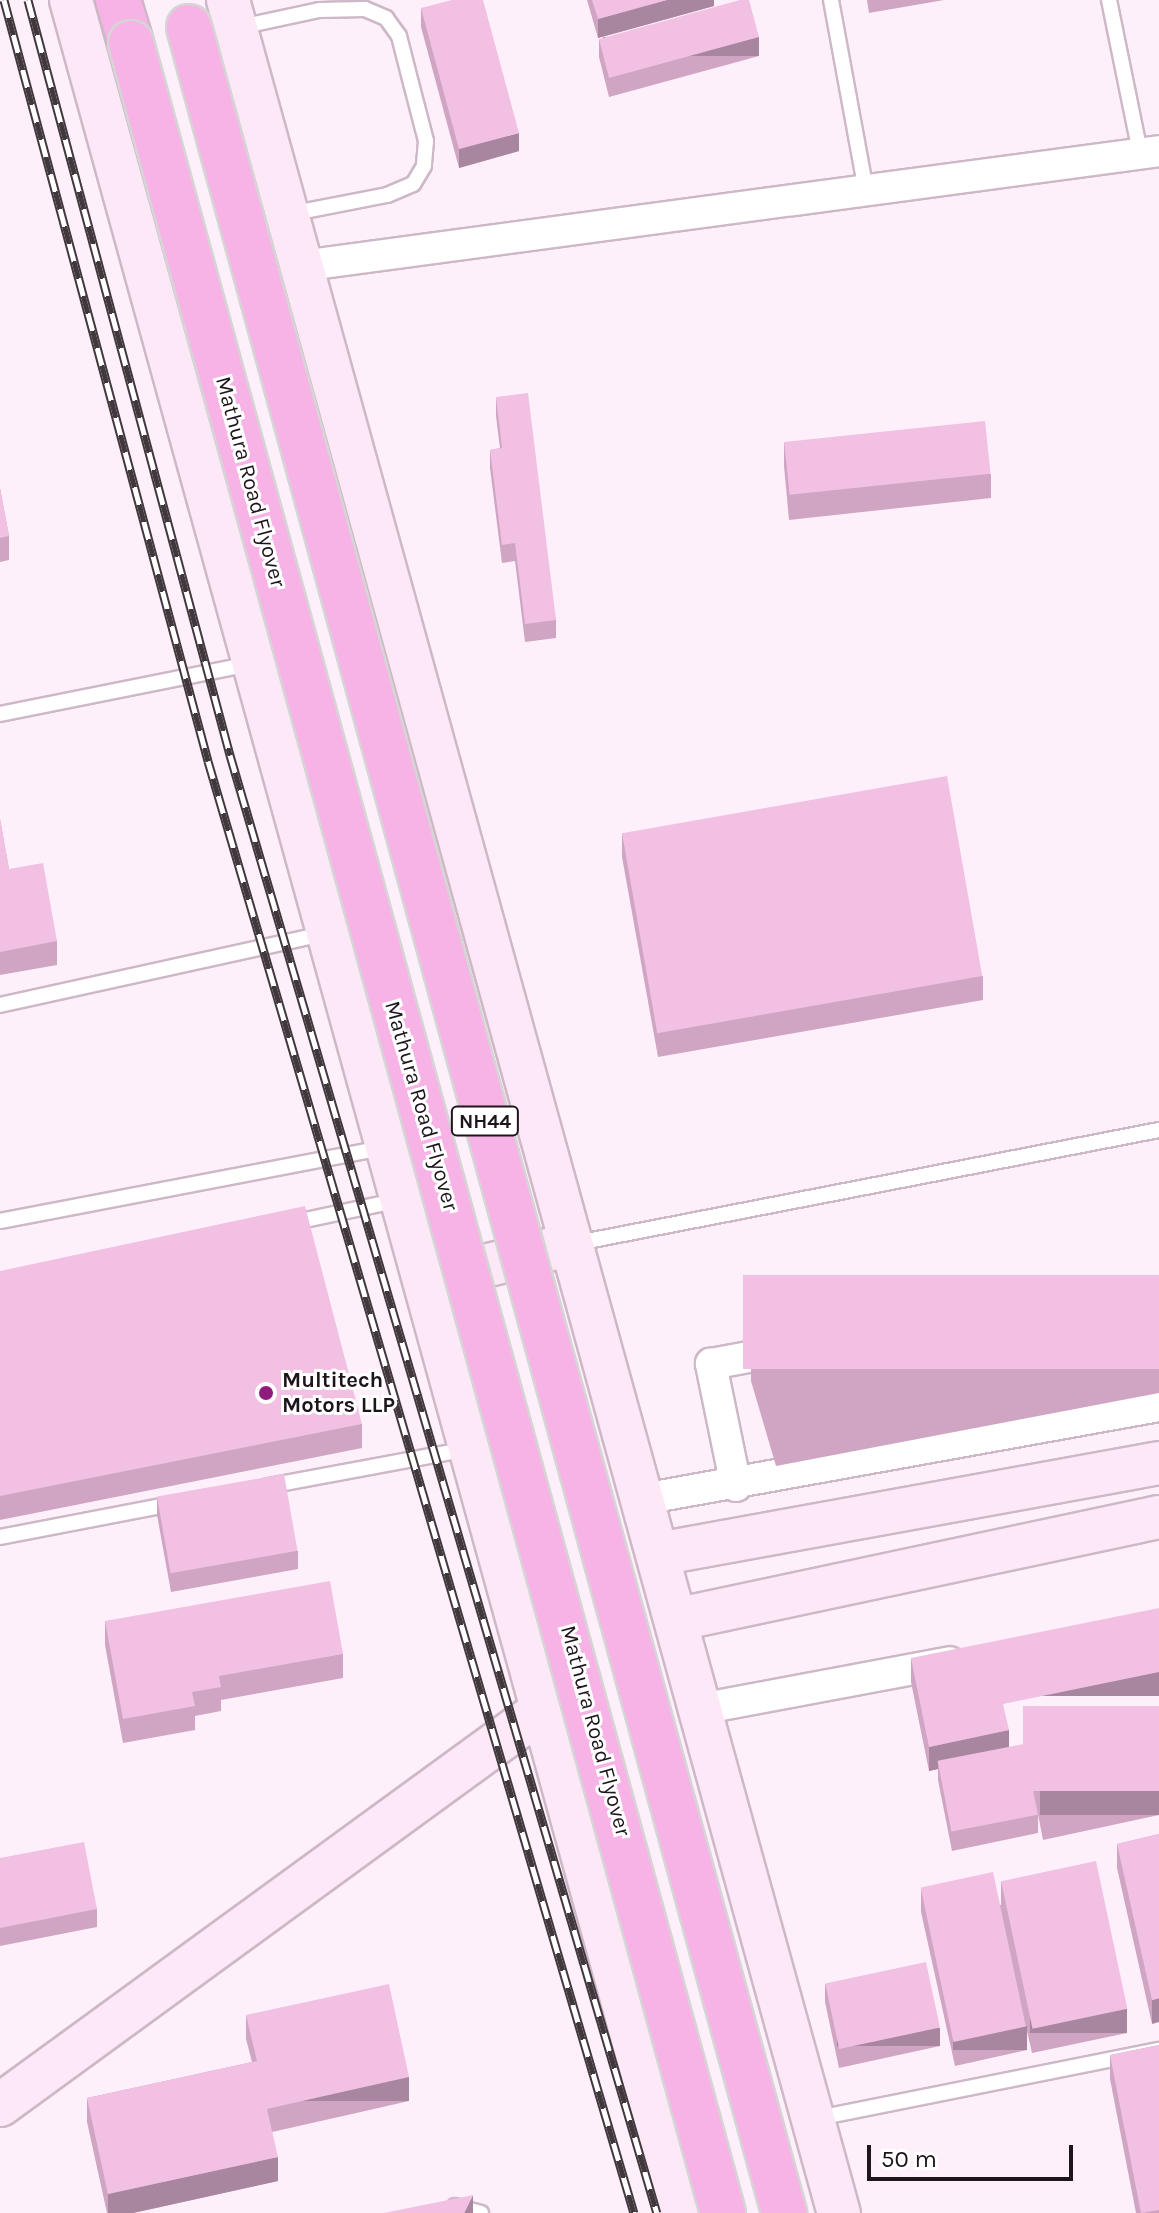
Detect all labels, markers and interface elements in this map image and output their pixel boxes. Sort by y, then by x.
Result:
street label: Mathura Road Flyover [209,374,291,590]
street label: Mathura Road Flyover [378,998,464,1214]
road number: NH44 [449,1105,521,1137]
place label: Multitech Motors LLP [282,1367,395,1418]
marker: Multitech Motors LLP [257,1384,275,1402]
street label: Mathura Road Flyover [554,1623,636,1839]
scale bar [871,2129,1077,2179]
text: 50 m [881,2145,937,2173]

